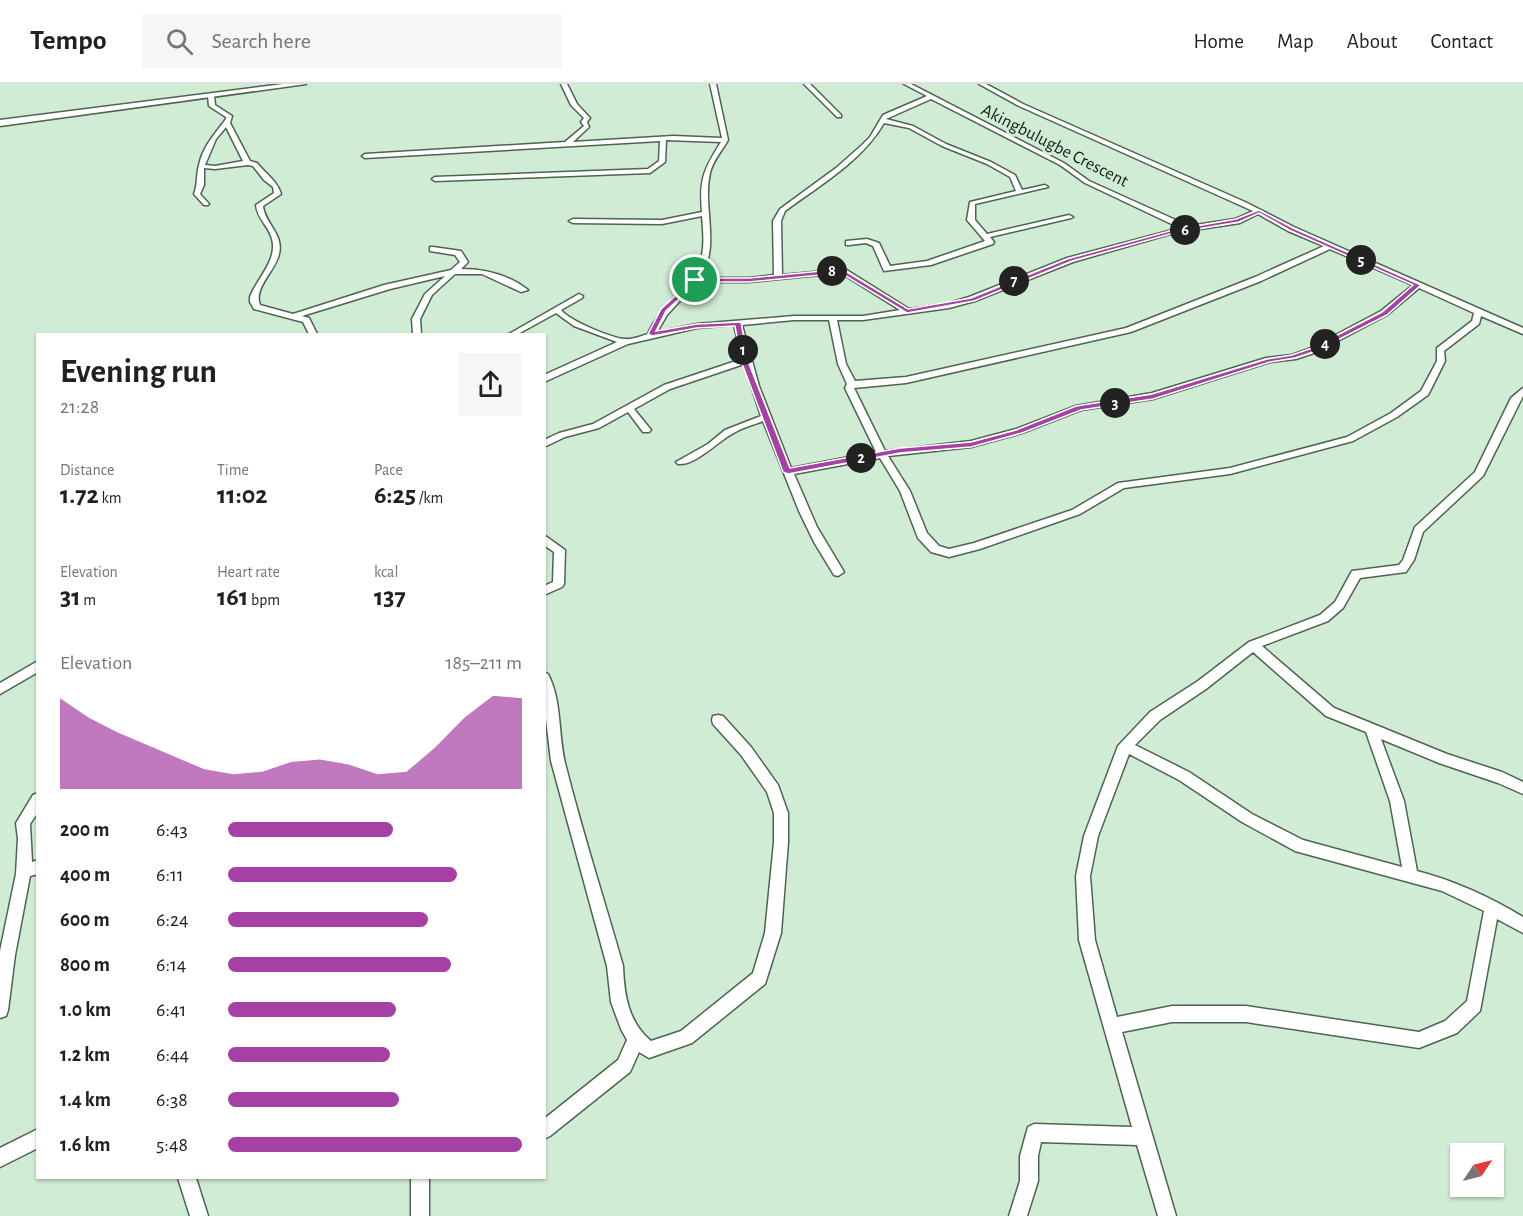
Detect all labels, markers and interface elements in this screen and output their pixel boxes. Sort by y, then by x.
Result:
search box [142,14,562,68]
icon: search [163,25,196,58]
text: Tempo [30,27,106,55]
text: Search here [211,30,311,52]
text: Home [1193,31,1244,52]
text: Map [1277,31,1314,52]
text: About [1347,31,1397,52]
text: Contact [1430,31,1493,52]
street label: Akingbulugbe Crescent [978,101,1131,191]
pin: 6 [1170,215,1200,245]
text: 6 [1181,222,1189,238]
pin: 5 [1346,245,1376,275]
text: 5 [1358,252,1364,268]
pin [669,254,720,305]
pin: 8 [817,256,847,286]
icon: arrive [678,263,711,296]
text: 8 [828,263,836,279]
pin: 7 [999,266,1029,296]
text: 7 [1011,273,1017,289]
pin: 4 [1310,329,1340,359]
pin: 1 [728,335,758,365]
text: 4 [1321,336,1329,352]
text: 1 [740,342,746,358]
button: share [459,353,522,416]
text: Evening run [60,356,217,389]
pin: 3 [1100,388,1130,418]
text: 3 [1112,395,1118,411]
text: 21:28 [60,397,99,417]
pin: 2 [846,443,876,473]
text: 2 [857,450,865,466]
text: Distance [60,462,114,478]
text: Time [217,462,249,478]
text: Pace [374,462,403,478]
text: 1.72 [60,482,99,508]
text: 11:02 [217,482,267,508]
text: 6:25 [374,482,416,508]
text: km [99,490,122,506]
text: /km [416,490,443,506]
text: Elevation [60,564,118,580]
text: Heart rate [217,564,280,580]
text: kcal [374,564,398,580]
text: 31 [60,584,81,610]
text: 161 [217,584,248,610]
text: 137 [374,584,406,610]
text: m [81,592,96,608]
text: bpm [248,592,280,608]
text: Elevation [60,653,132,673]
text: 185–211 m [446,653,522,673]
text: 200 m [60,820,109,840]
text: 6:43 [156,820,188,840]
text: 400 m [60,865,110,885]
text: 6:11 [156,865,184,885]
text: 600 m [60,910,110,930]
text: 6:24 [156,910,189,930]
text: 800 m [60,955,110,975]
text: 6:14 [156,955,186,975]
text: 1.0 km [60,1000,111,1020]
text: 6:41 [156,1000,186,1020]
text: 1.2 km [60,1045,110,1065]
text: 6:44 [156,1045,189,1065]
text: 1.4 km [60,1090,111,1110]
text: 6:38 [156,1090,188,1110]
text: 1.6 km [60,1135,111,1155]
text: 5:48 [156,1135,188,1155]
north arrow [1450,1143,1504,1197]
map controls [1450,1143,1504,1197]

